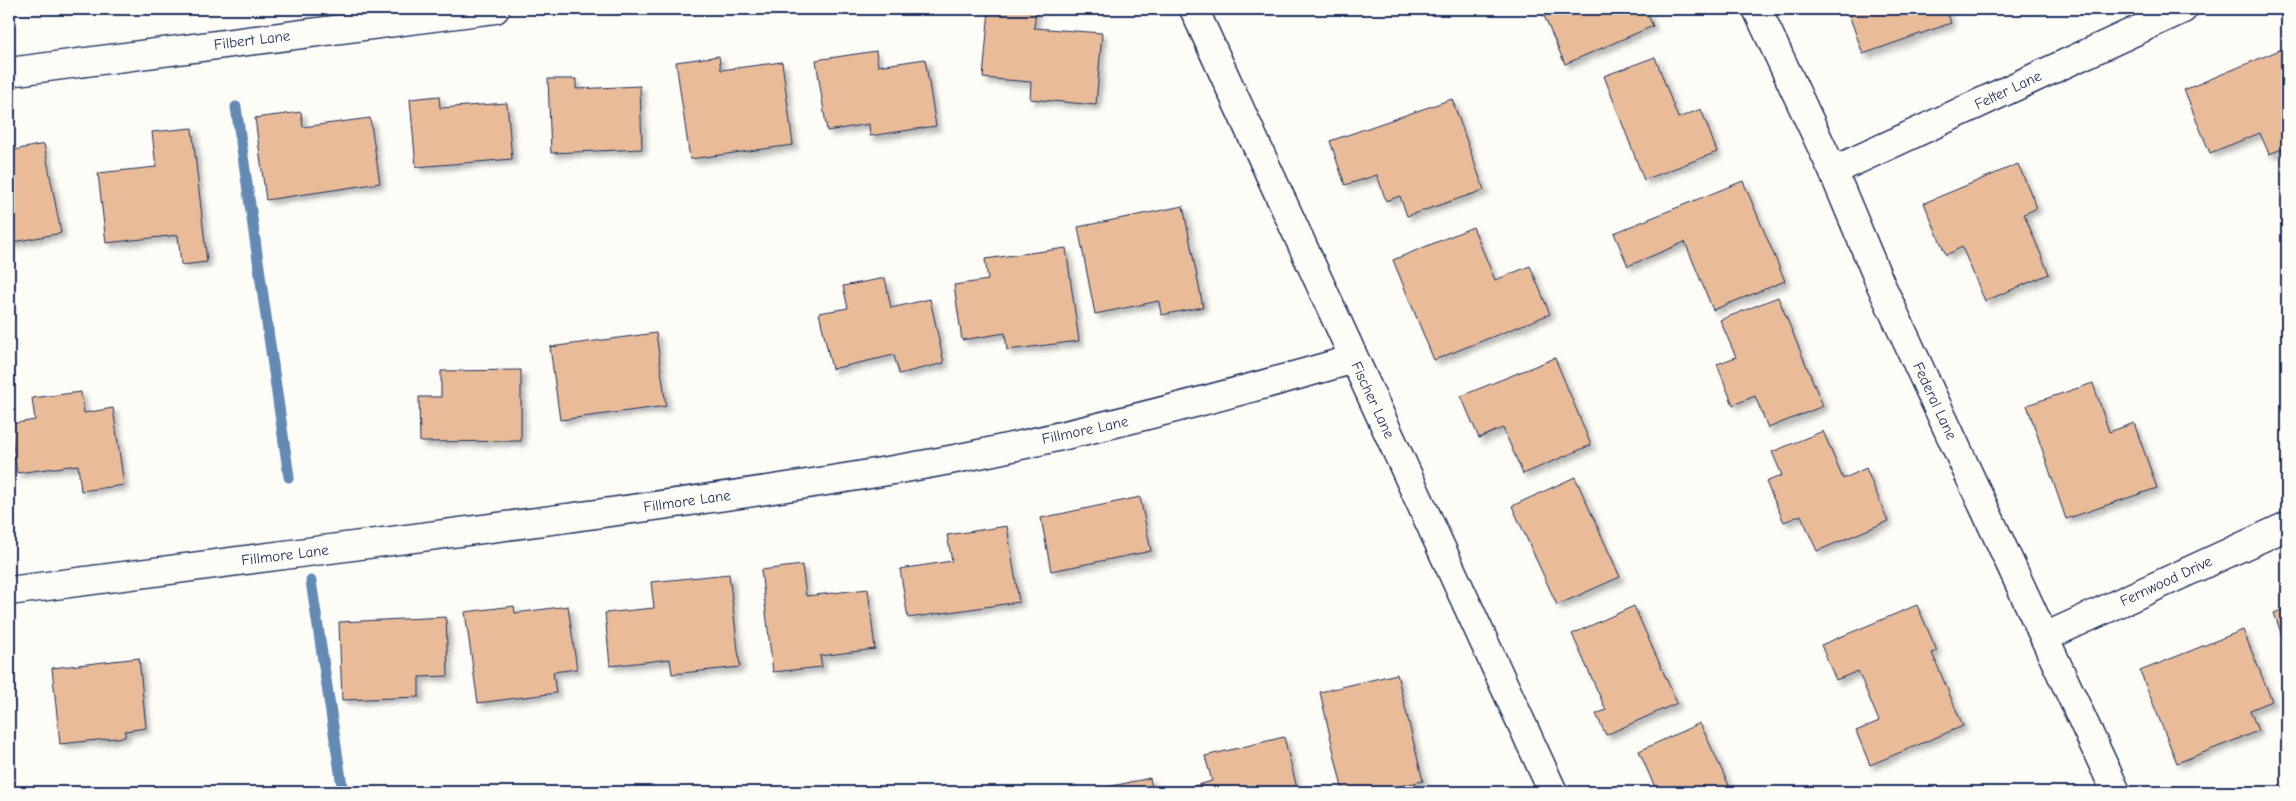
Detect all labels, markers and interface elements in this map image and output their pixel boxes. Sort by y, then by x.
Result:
street label: Filbert Lane [213,26,292,54]
street label: Felter Lane [1972,66,2045,113]
street label: Fischer Lane [1347,359,1399,442]
street label: Federal Lane [1909,359,1961,443]
street label: Fillmore Lane [1040,412,1130,448]
street label: Fillmore Lane [642,486,732,516]
street label: Fillmore Lane [240,541,330,569]
street label: Fernwood Drive [2117,552,2215,610]

